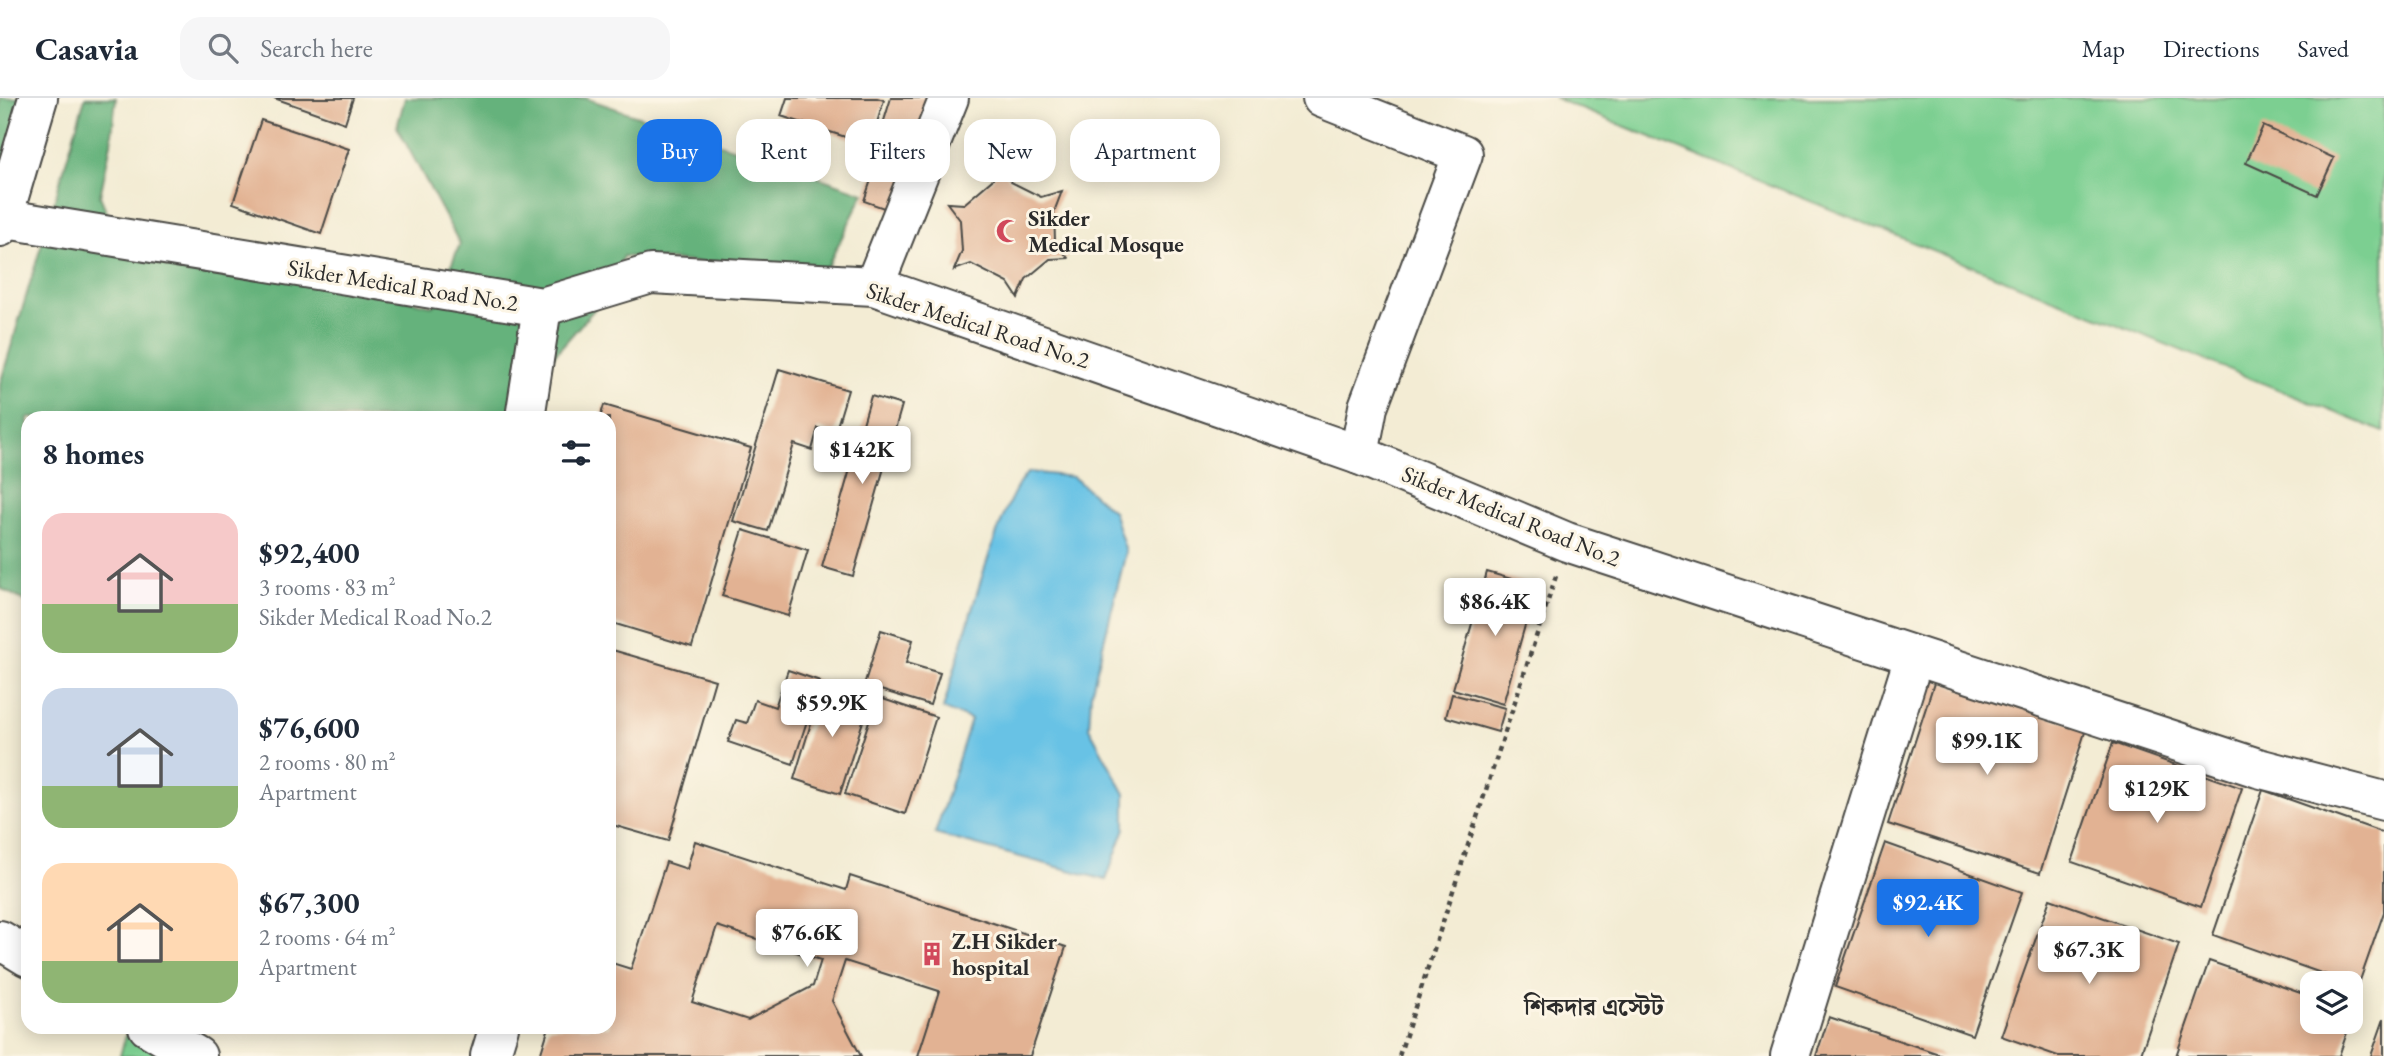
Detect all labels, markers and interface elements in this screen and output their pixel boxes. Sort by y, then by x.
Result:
search box [180,17,670,80]
text: Casavia [35,27,138,70]
icon: search [204,29,242,67]
text: Search here [260,31,373,65]
text: Map [2082,33,2125,64]
text: Directions [2163,33,2260,64]
text: Saved [2298,33,2349,64]
chip: Buy [637,119,722,182]
chip: Rent [736,119,831,182]
chip: Filters [845,119,950,182]
chip: New [964,119,1056,182]
chip: Apartment [1070,119,1220,182]
place label: Sikder Medical Mosque [1028,203,1184,259]
mosque icon: Sikder Medical Mosque [994,217,1022,245]
street label: Sikder Medical Road No.2 [286,252,520,318]
street label: Sikder Medical Road No.2 [863,275,1093,375]
pin: $142K [813,426,911,486]
text: 8 homes [42,434,144,473]
icon: filters [557,434,595,472]
text: $142K [830,434,894,464]
street label: Sikder Medical Road No.2 [1398,459,1624,573]
text: $92,400 [259,533,360,572]
icon: home [98,541,182,625]
text: 3 rooms · 83 m² [259,572,396,602]
pin: $86.4K [1438,578,1552,638]
text: $86.4K [1460,586,1530,616]
text: Sikder Medical Road No.2 [259,602,492,632]
pin: $59.9K [775,680,889,739]
text: $59.9K [797,687,867,717]
text: $76,600 [259,708,360,747]
icon: home [98,716,182,800]
pin: $99.1K [1930,718,2044,777]
text: $99.1K [1952,725,2022,755]
text: 2 rooms · 80 m² [259,747,396,777]
pin: $129K [2108,766,2206,825]
text: $129K [2125,773,2189,803]
text: Apartment [259,777,357,807]
pin: $92.4K [1871,880,1985,939]
text: $67,300 [259,883,360,922]
text: $92.4K [1893,887,1963,917]
icon: home [98,891,182,975]
pin: $76.6K [750,910,864,969]
text: $76.6K [772,917,842,947]
text: 2 rooms · 64 m² [259,922,396,952]
place label: Z.H Sikder hospital [952,926,1057,982]
pin: $67.3K [2032,926,2146,986]
text: $67.3K [2054,934,2124,964]
building icon: Z.H Sikder hospital [918,940,946,968]
text: Apartment [259,952,357,982]
map controls [2300,971,2363,1034]
button: layers [2300,971,2363,1034]
district label: শিকদার এস্টেট [1523,991,1665,1022]

